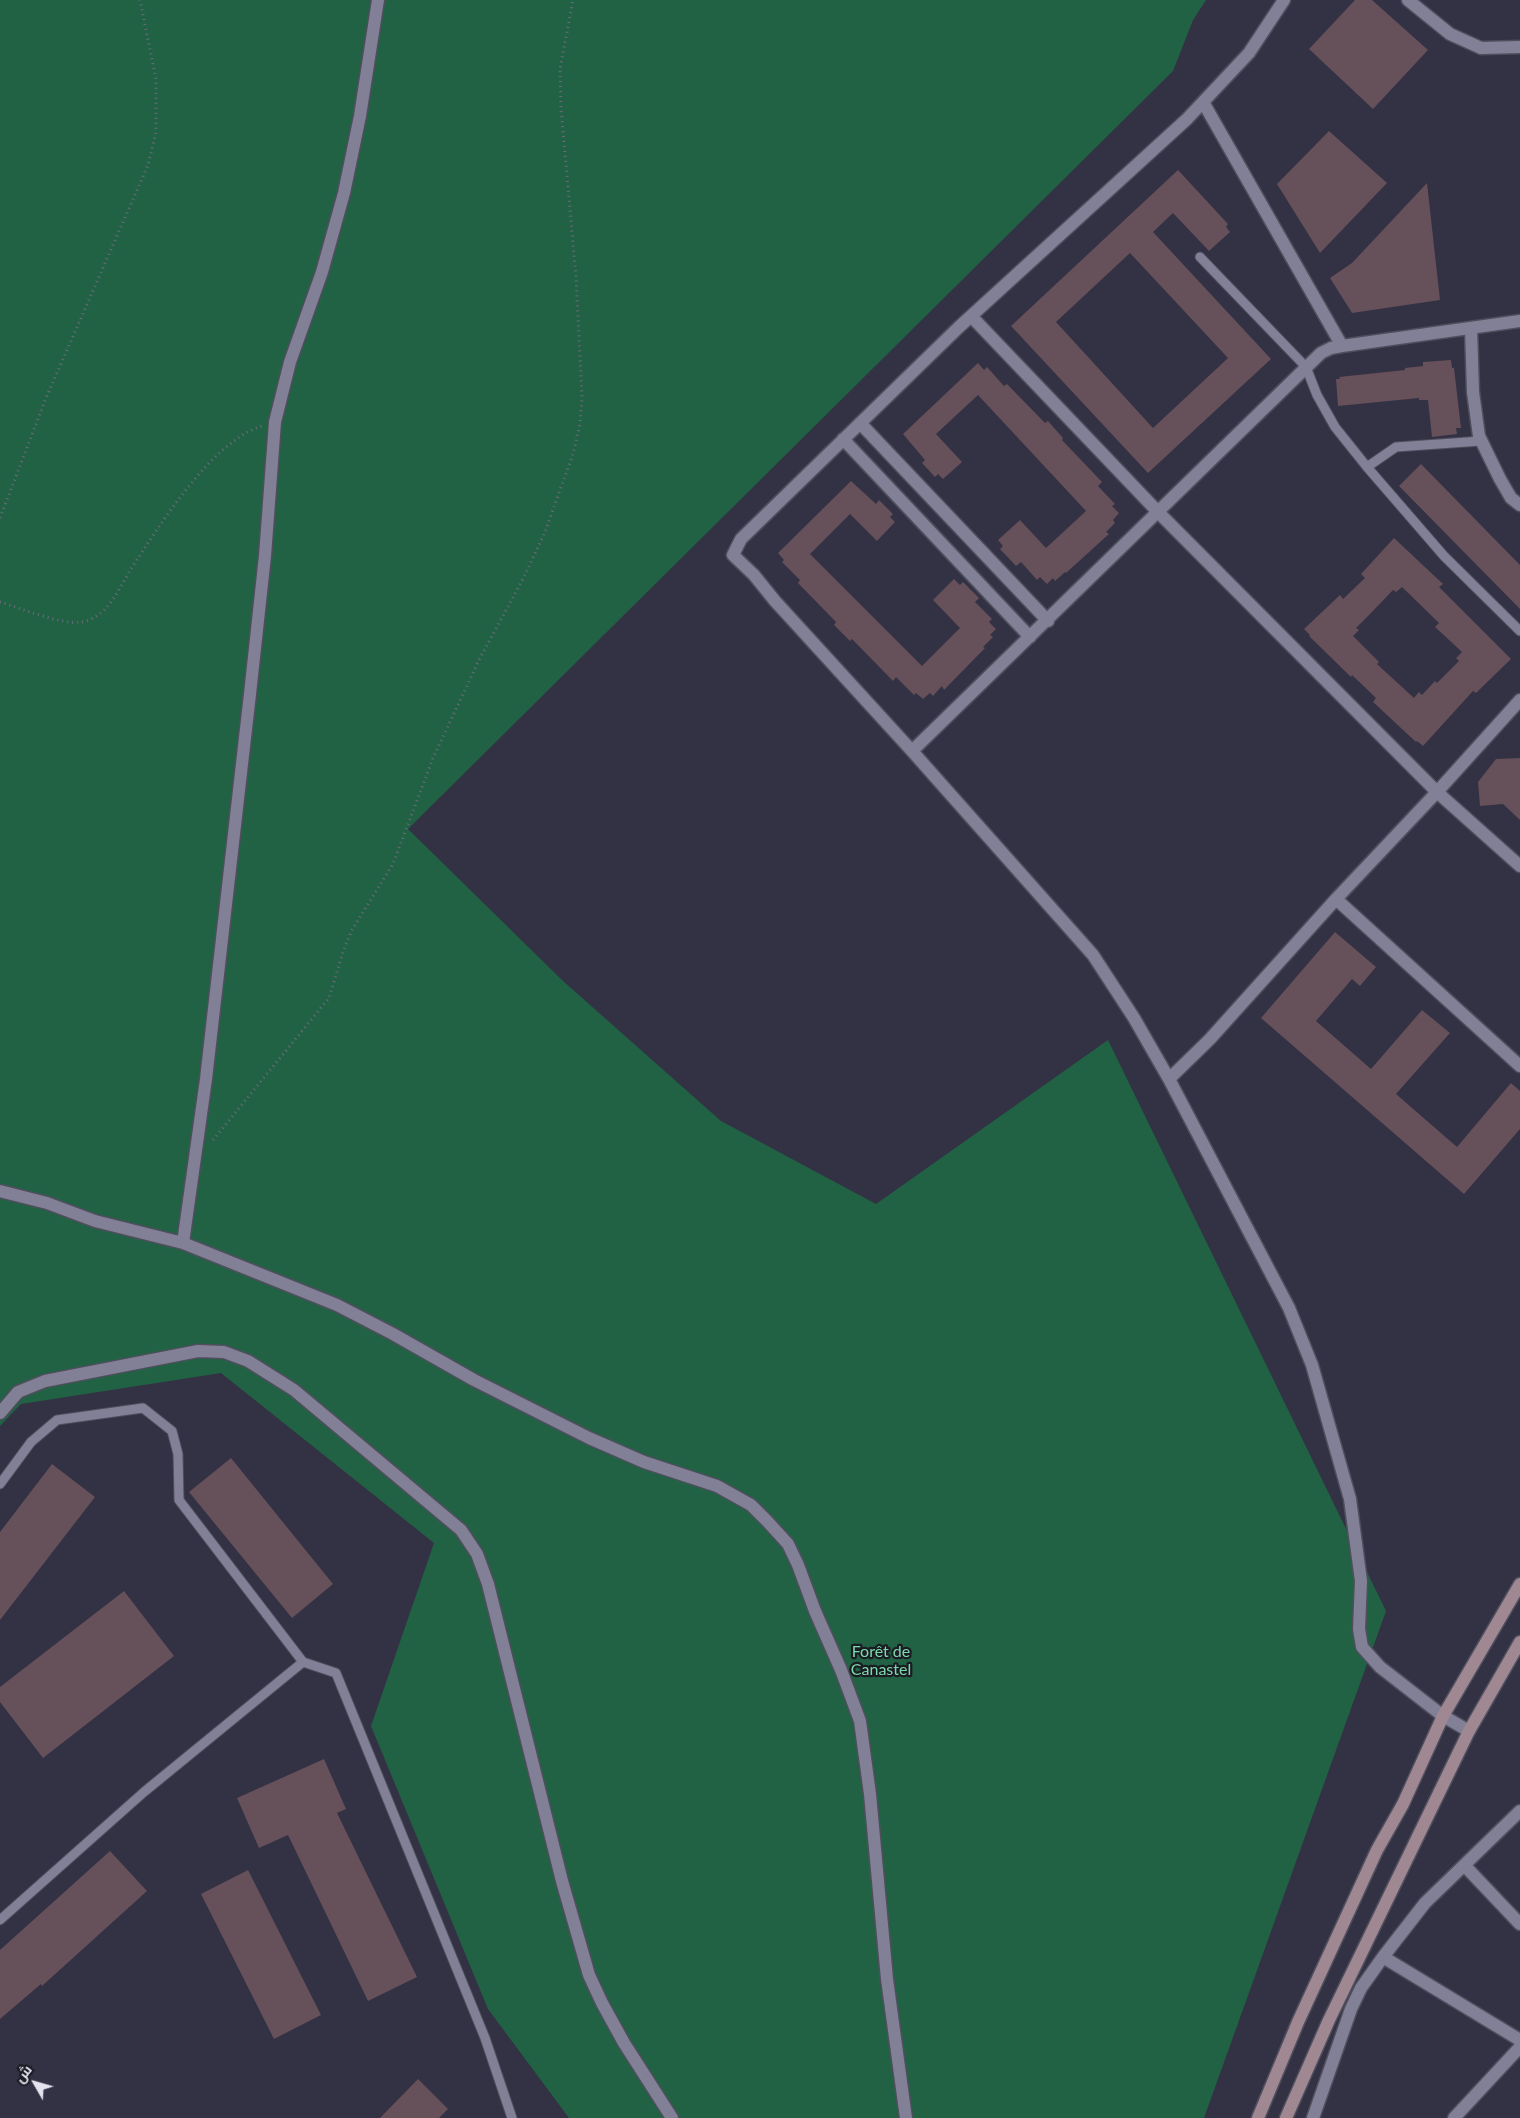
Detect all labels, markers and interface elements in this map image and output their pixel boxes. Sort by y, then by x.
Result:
park label: Forêt de Canastel [851,1642,911,1680]
north arrow [10,2058,60,2108]
text: ش [11,2061,35,2086]

